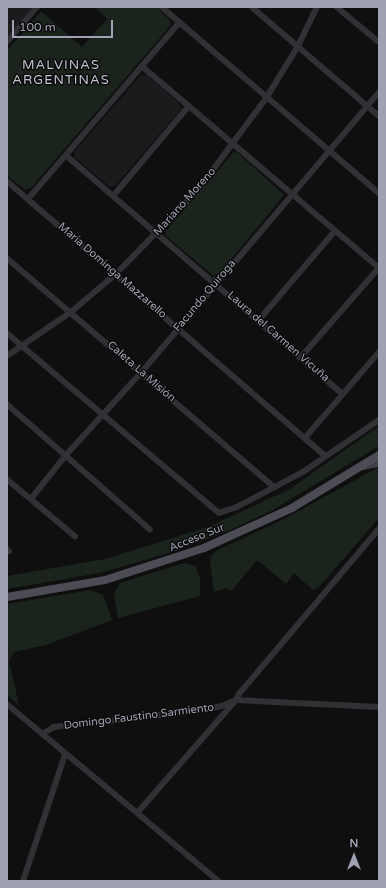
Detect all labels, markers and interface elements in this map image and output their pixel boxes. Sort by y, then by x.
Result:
scale bar [14,12,115,38]
text: 100 m [19,20,56,34]
district label: MALVINAS ARGENTINAS [12,58,110,89]
street label: Mariano Moreno [151,165,219,239]
street label: María Dominga Mazzarello [55,220,169,322]
street label: Facundo Quiroga [171,257,239,335]
street label: Laura del Carmen Vicuña [224,289,332,385]
street label: Caleta La Misión [104,339,178,405]
street label: Acceso Sur [167,521,227,555]
street label: Domingo Faustino Sarmiento [63,701,215,733]
north arrow [334,836,374,876]
text: N [350,837,358,850]

